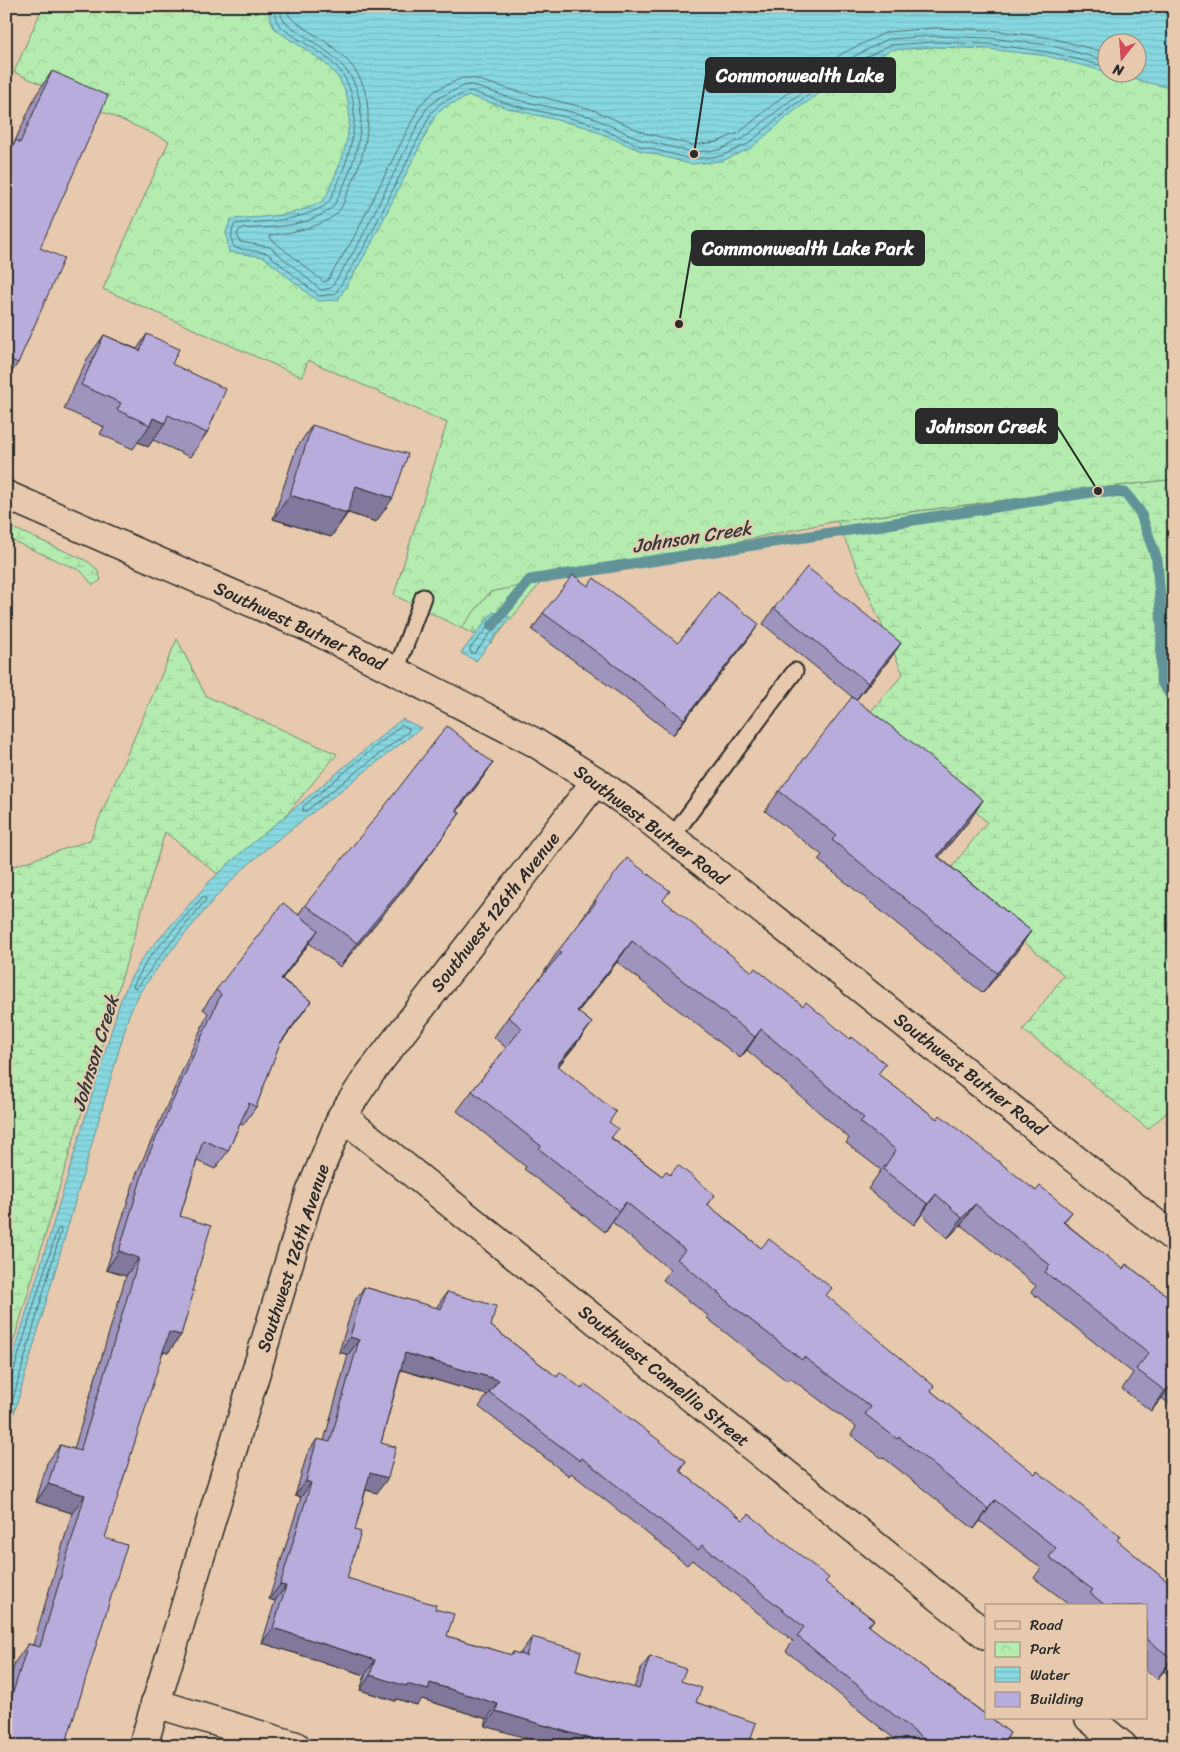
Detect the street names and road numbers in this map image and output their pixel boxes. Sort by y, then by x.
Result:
street label: Southwest Butner Road [209,572,393,681]
street label: Southwest Butner Road [567,756,736,895]
street label: Southwest 126th Avenue [422,824,568,999]
street label: Southwest Butner Road [886,1004,1055,1145]
street label: Southwest 126th Avenue [247,1159,339,1356]
street label: Southwest Camellia Street [571,1296,757,1456]

